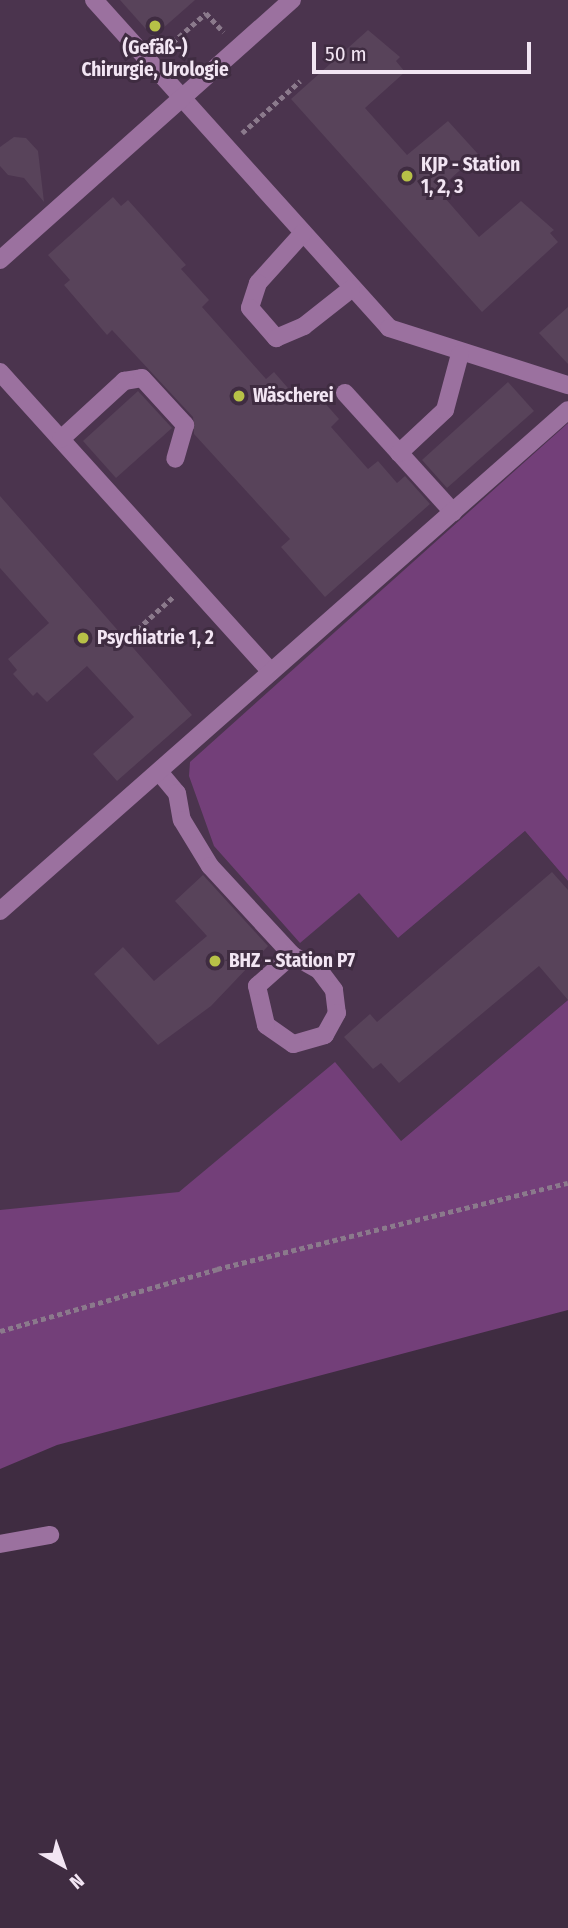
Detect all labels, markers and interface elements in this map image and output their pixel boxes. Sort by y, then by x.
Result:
marker: (Gefäß-) Chirurgie, Urologie [147,18,163,34]
scale bar [316,28,535,72]
place label: (Gefäß-) Chirurgie, Urologie [81,37,229,81]
text: 50 m [325,41,367,67]
place label: KJP - Station 1, 2, 3 [421,154,520,198]
marker: KJP - Station 1, 2, 3 [399,168,415,184]
place label: Wäscherei [253,385,334,407]
marker: Wäscherei [231,388,247,404]
place label: Psychiatrie 1, 2 [97,627,214,649]
marker: Psychiatrie 1, 2 [75,630,91,646]
place label: BHZ - Station P7 [229,950,355,972]
marker: BHZ - Station P7 [207,953,223,969]
north arrow [28,1830,98,1900]
text: N [65,1869,89,1894]

